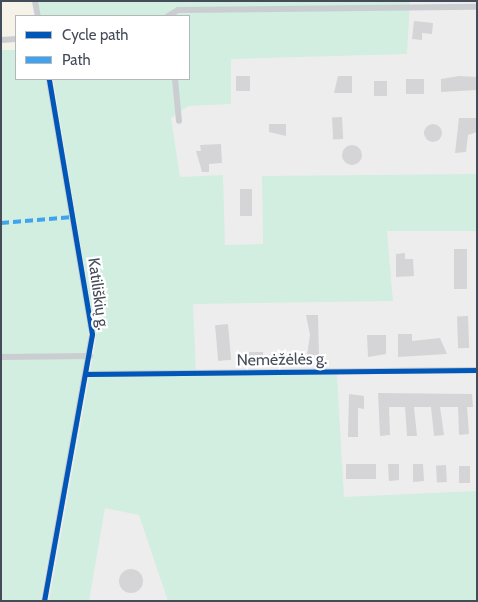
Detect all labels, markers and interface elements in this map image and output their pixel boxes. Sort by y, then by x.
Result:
legend [15,15,190,80]
text: Cycle path [62,26,128,44]
text: Path [62,51,91,69]
street label: Katiliškių g. [83,257,113,331]
street label: Nemėžėlės g. [237,350,327,370]

